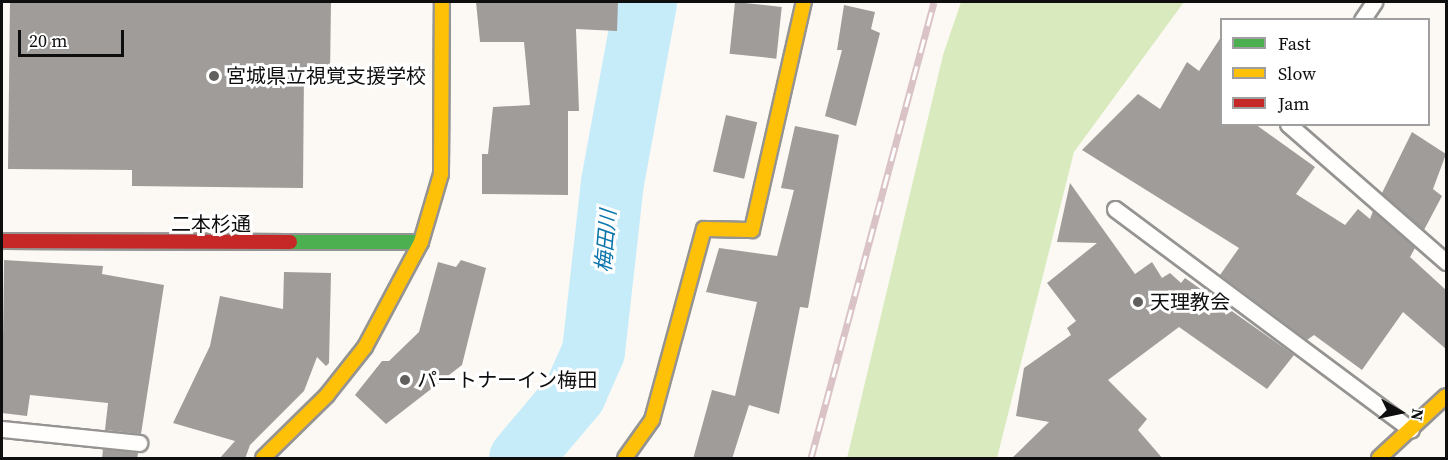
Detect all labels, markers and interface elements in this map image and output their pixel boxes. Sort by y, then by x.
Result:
scale bar [21,18,128,56]
legend [1220,18,1430,126]
text: 20 m [29,28,67,53]
text: Fast [1278,31,1311,56]
text: Slow [1278,61,1316,86]
place label: 宮城県立視覚支援学校 [226,64,426,88]
marker: 宮城県立視覚支援学校 [207,69,221,83]
text: Jam [1278,91,1310,116]
water label: 梅田川 [591,209,621,273]
street label: 二本杉通 [171,212,251,236]
place label: 天理教会 [1150,290,1230,314]
marker: 天理教会 [1131,295,1145,309]
place label: パートナーイン梅田 [417,368,597,392]
marker: パートナーイン梅田 [398,373,412,387]
north arrow [1370,382,1430,442]
text: N [1406,407,1430,422]

